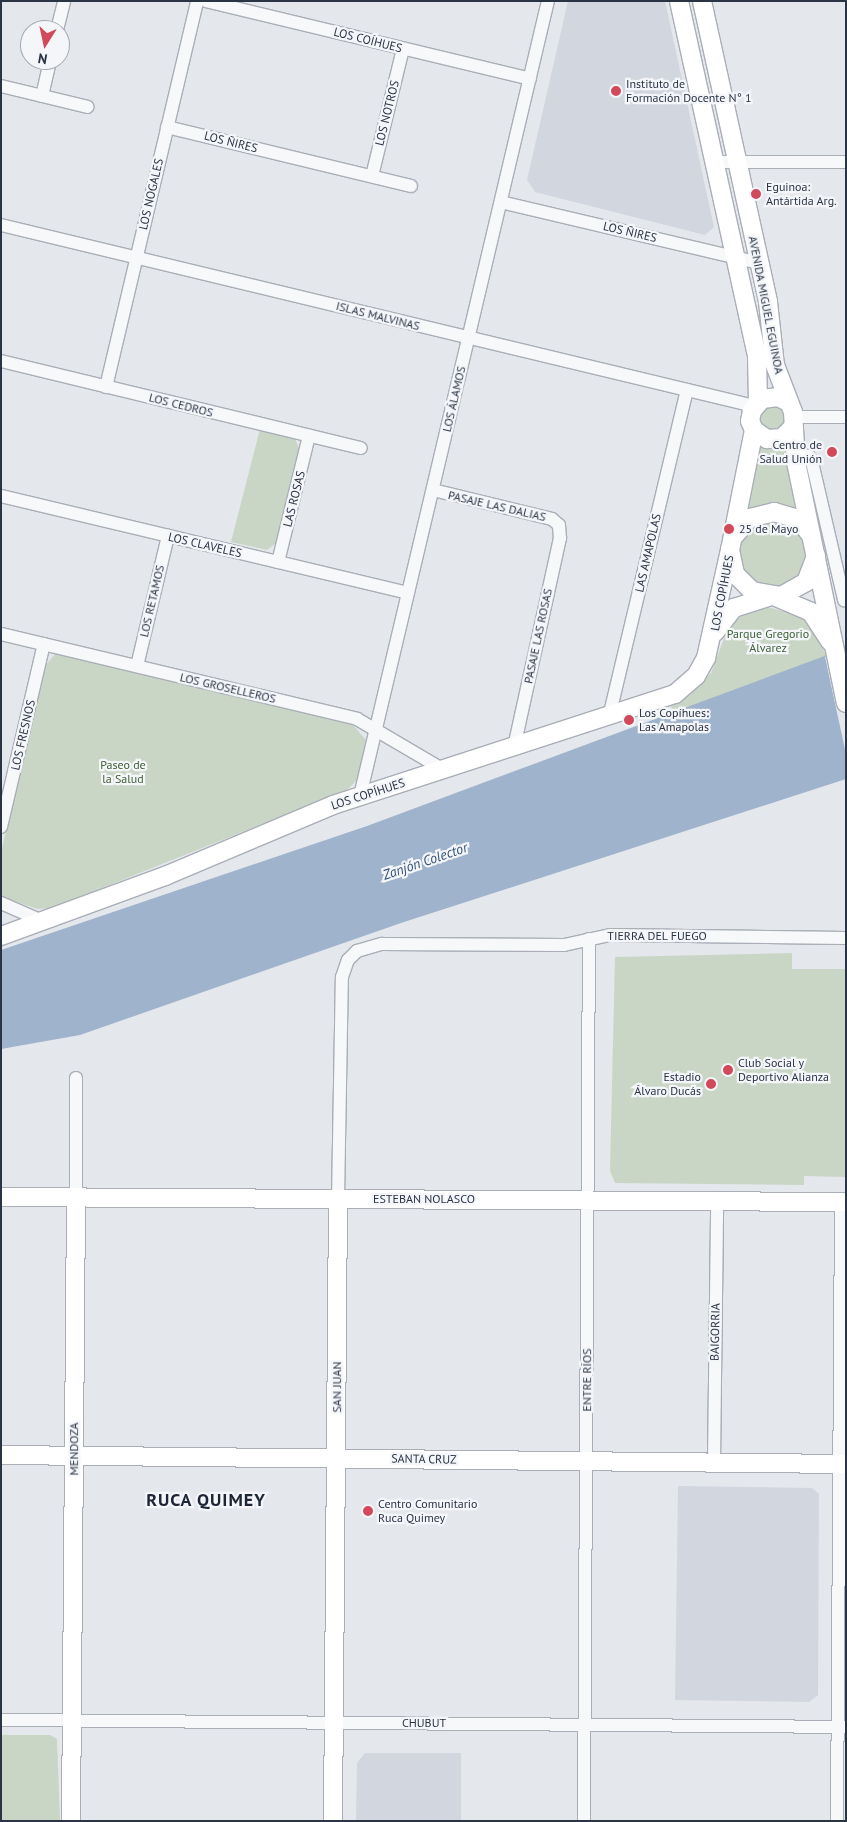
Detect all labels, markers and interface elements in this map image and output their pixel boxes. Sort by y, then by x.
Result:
north arrow [20,20,70,70]
street label: LOS COÍHUES [332,25,404,55]
text: N [36,49,49,68]
place label: Instituto de Formación Docente N° 1 [626,77,751,105]
street label: LOS NOTROS [372,79,402,147]
marker: Instituto de Formación Docente N° 1 [610,85,622,97]
street label: LOS ÑIRES [203,128,259,156]
street label: LOS NOGALES [136,157,166,231]
place label: Eguinoa: Antártida Arg. [766,180,837,208]
marker: Eguinoa: Antártida Arg. [750,188,762,200]
street label: LOS ÑIRES [602,219,658,245]
street label: AVENIDA MIGUEL EGUINOA [745,234,787,376]
street label: ISLAS MALVINAS [335,299,421,333]
street label: LOS ÁLAMOS [439,364,469,434]
street label: LOS CEDROS [147,390,215,420]
place label: Centro de Salud Unión [759,438,822,466]
marker: Centro de Salud Unión [826,446,838,458]
street label: LAS ROSAS [280,469,308,529]
street label: PASAJE LAS DALIAS [447,488,547,524]
street label: LAS AMAPOLAS [632,512,664,594]
place label: 25 de Mayo [739,522,798,536]
marker: 25 de Mayo [723,523,735,535]
street label: LOS CLAVELES [167,530,243,560]
street label: LOS COPÍHUES [708,554,736,632]
street label: LOS RETAMOS [137,563,167,639]
street label: PASAJE LAS ROSAS [521,587,555,685]
park label: Parque Gregorio Álvarez [727,627,809,655]
street label: LOS GROSELLEROS [179,670,277,706]
street label: LOS FRESNOS [8,698,38,772]
place label: Los Copíhues: Las Amapolas [639,706,709,734]
marker: Los Copíhues: Las Amapolas [623,714,635,726]
park label: Paseo de la Salud [100,758,146,786]
street label: LOS COPÍHUES [329,775,407,813]
water label: Zanjón Colector [380,839,470,883]
street label: TIERRA DEL FUEGO [607,929,707,943]
place label: Club Social y Deportivo Alianza [738,1056,829,1084]
marker: Club Social y Deportivo Alianza [722,1064,734,1076]
place label: Estadio Álvaro Ducás [634,1070,701,1098]
marker: Estadio Álvaro Ducás [705,1078,717,1090]
street label: ESTEBAN NOLASCO [373,1192,475,1206]
street label: BAIGORRIA [707,1303,723,1361]
street label: ENTRE RÍOS [580,1348,594,1412]
street label: SAN JUAN [330,1361,344,1413]
street label: MENDOZA [67,1422,81,1476]
street label: SANTA CRUZ [391,1451,457,1467]
district label: RUCA QUIMEY [144,1489,268,1511]
place label: Centro Comunitario Ruca Quimey [378,1497,477,1525]
marker: Centro Comunitario Ruca Quimey [362,1505,374,1517]
street label: CHUBUT [402,1716,446,1730]

